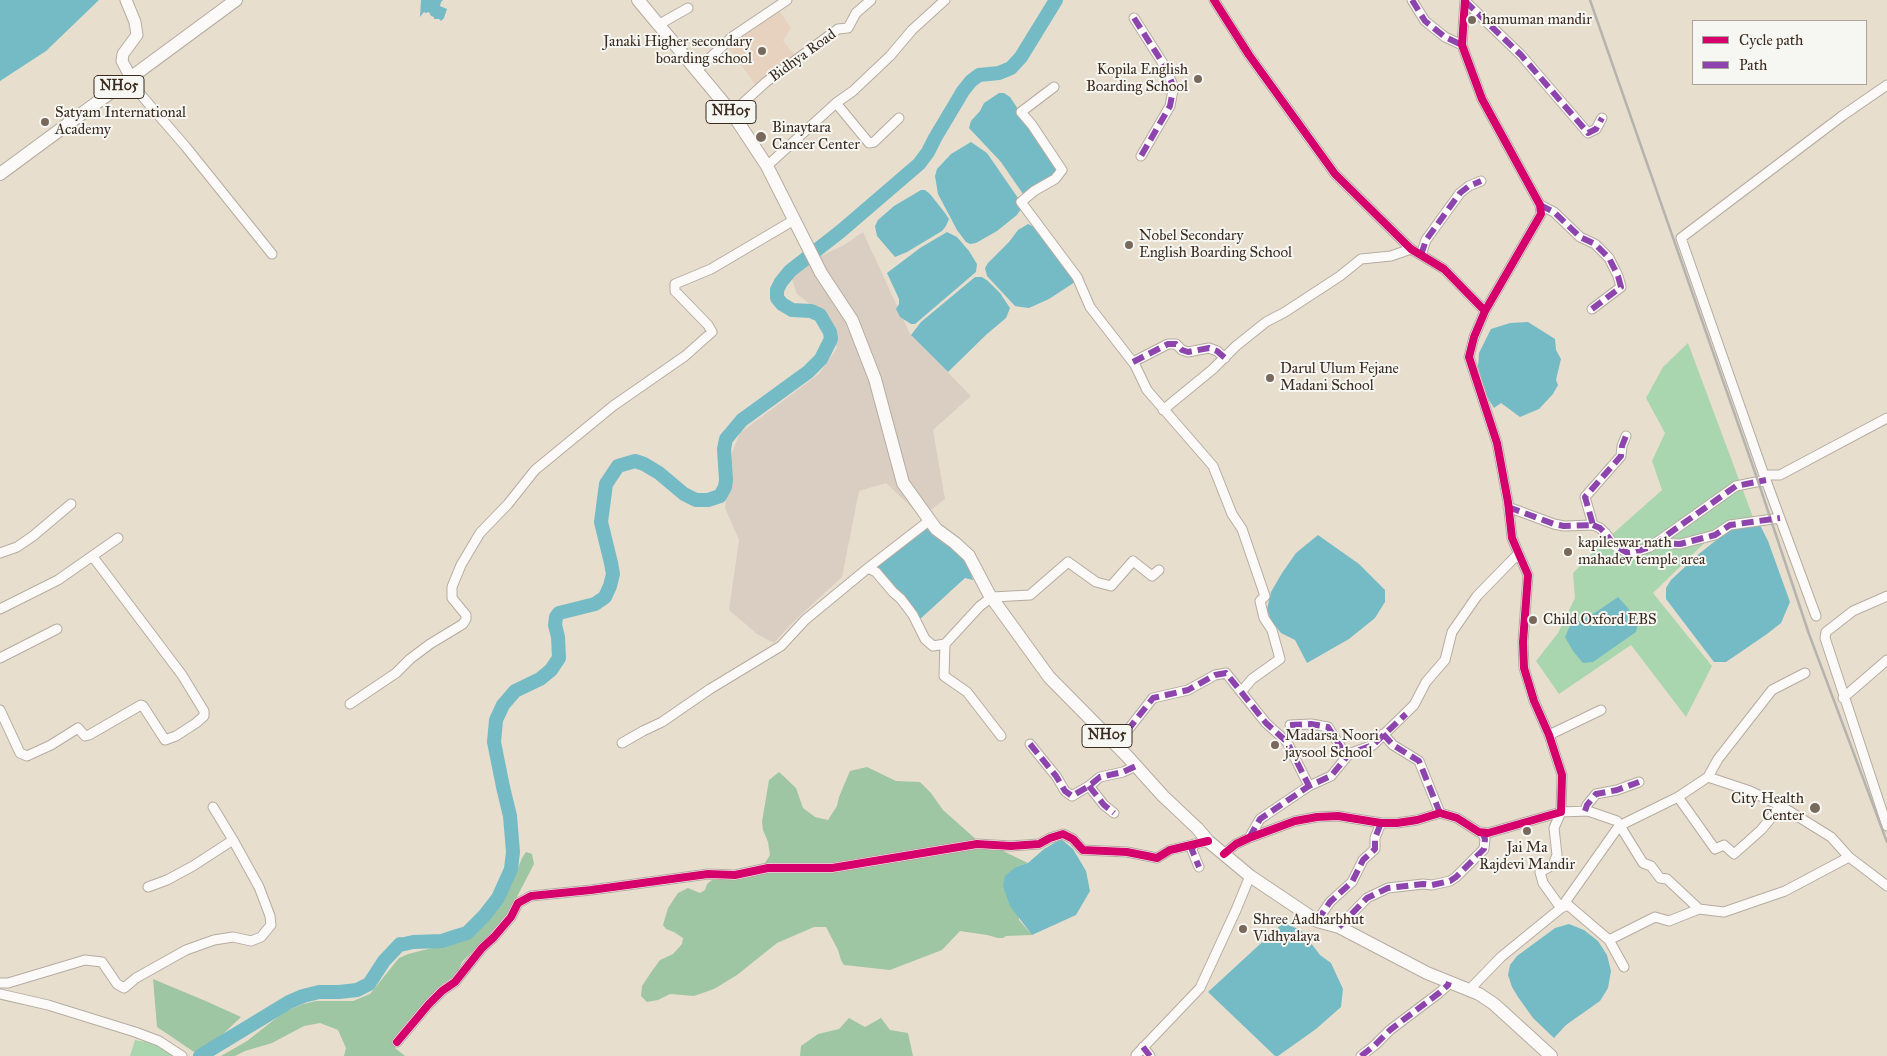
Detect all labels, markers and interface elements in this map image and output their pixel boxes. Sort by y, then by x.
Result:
place label: hamuman mandir [1482,11,1592,29]
marker: hamuman mandir [1466,14,1478,26]
legend [1692,20,1867,85]
street label: Bidhya Road [766,26,840,86]
text: Cycle path [1739,31,1803,49]
place label: Janaki Higher secondary boarding school [603,33,752,68]
marker: Janaki Higher secondary boarding school [756,45,768,57]
text: Path [1739,56,1767,74]
place label: Kopila English Boarding School [1086,61,1188,96]
marker: Kopila English Boarding School [1192,73,1204,85]
road number: NH05 [94,75,144,98]
road number: NH05 [706,100,756,124]
place label: Satyam International Academy [55,104,186,139]
marker: Satyam International Academy [39,116,51,128]
place label: Binaytara Cancer Center [772,119,860,154]
marker: Binaytara Cancer Center [754,130,768,144]
place label: Nobel Secondary English Boarding School [1139,227,1292,262]
marker: Nobel Secondary English Boarding School [1123,239,1135,251]
place label: Darul Ulum Fejane Madani School [1280,360,1399,395]
marker: Darul Ulum Fejane Madani School [1264,372,1276,384]
place label: kapileswar nath mahadev temple area [1578,534,1705,569]
marker: kapileswar nath mahadev temple area [1562,546,1574,558]
place label: Child Oxford EBS [1543,611,1657,629]
marker: Child Oxford EBS [1527,614,1539,626]
road number: NH05 [1082,724,1132,748]
place label: Madarsa Noori jaysool School [1285,727,1379,762]
marker: Madarsa Noori jaysool School [1269,739,1281,751]
place label: City Health Center [1731,790,1804,825]
marker: City Health Center [1808,801,1822,815]
marker: Jai Ma Rajdevi Mandir [1521,825,1533,837]
place label: Jai Ma Rajdevi Mandir [1479,839,1575,874]
place label: Shree Aadharbhut Vidhyalaya [1253,911,1364,946]
marker: Shree Aadharbhut Vidhyalaya [1237,923,1249,935]

